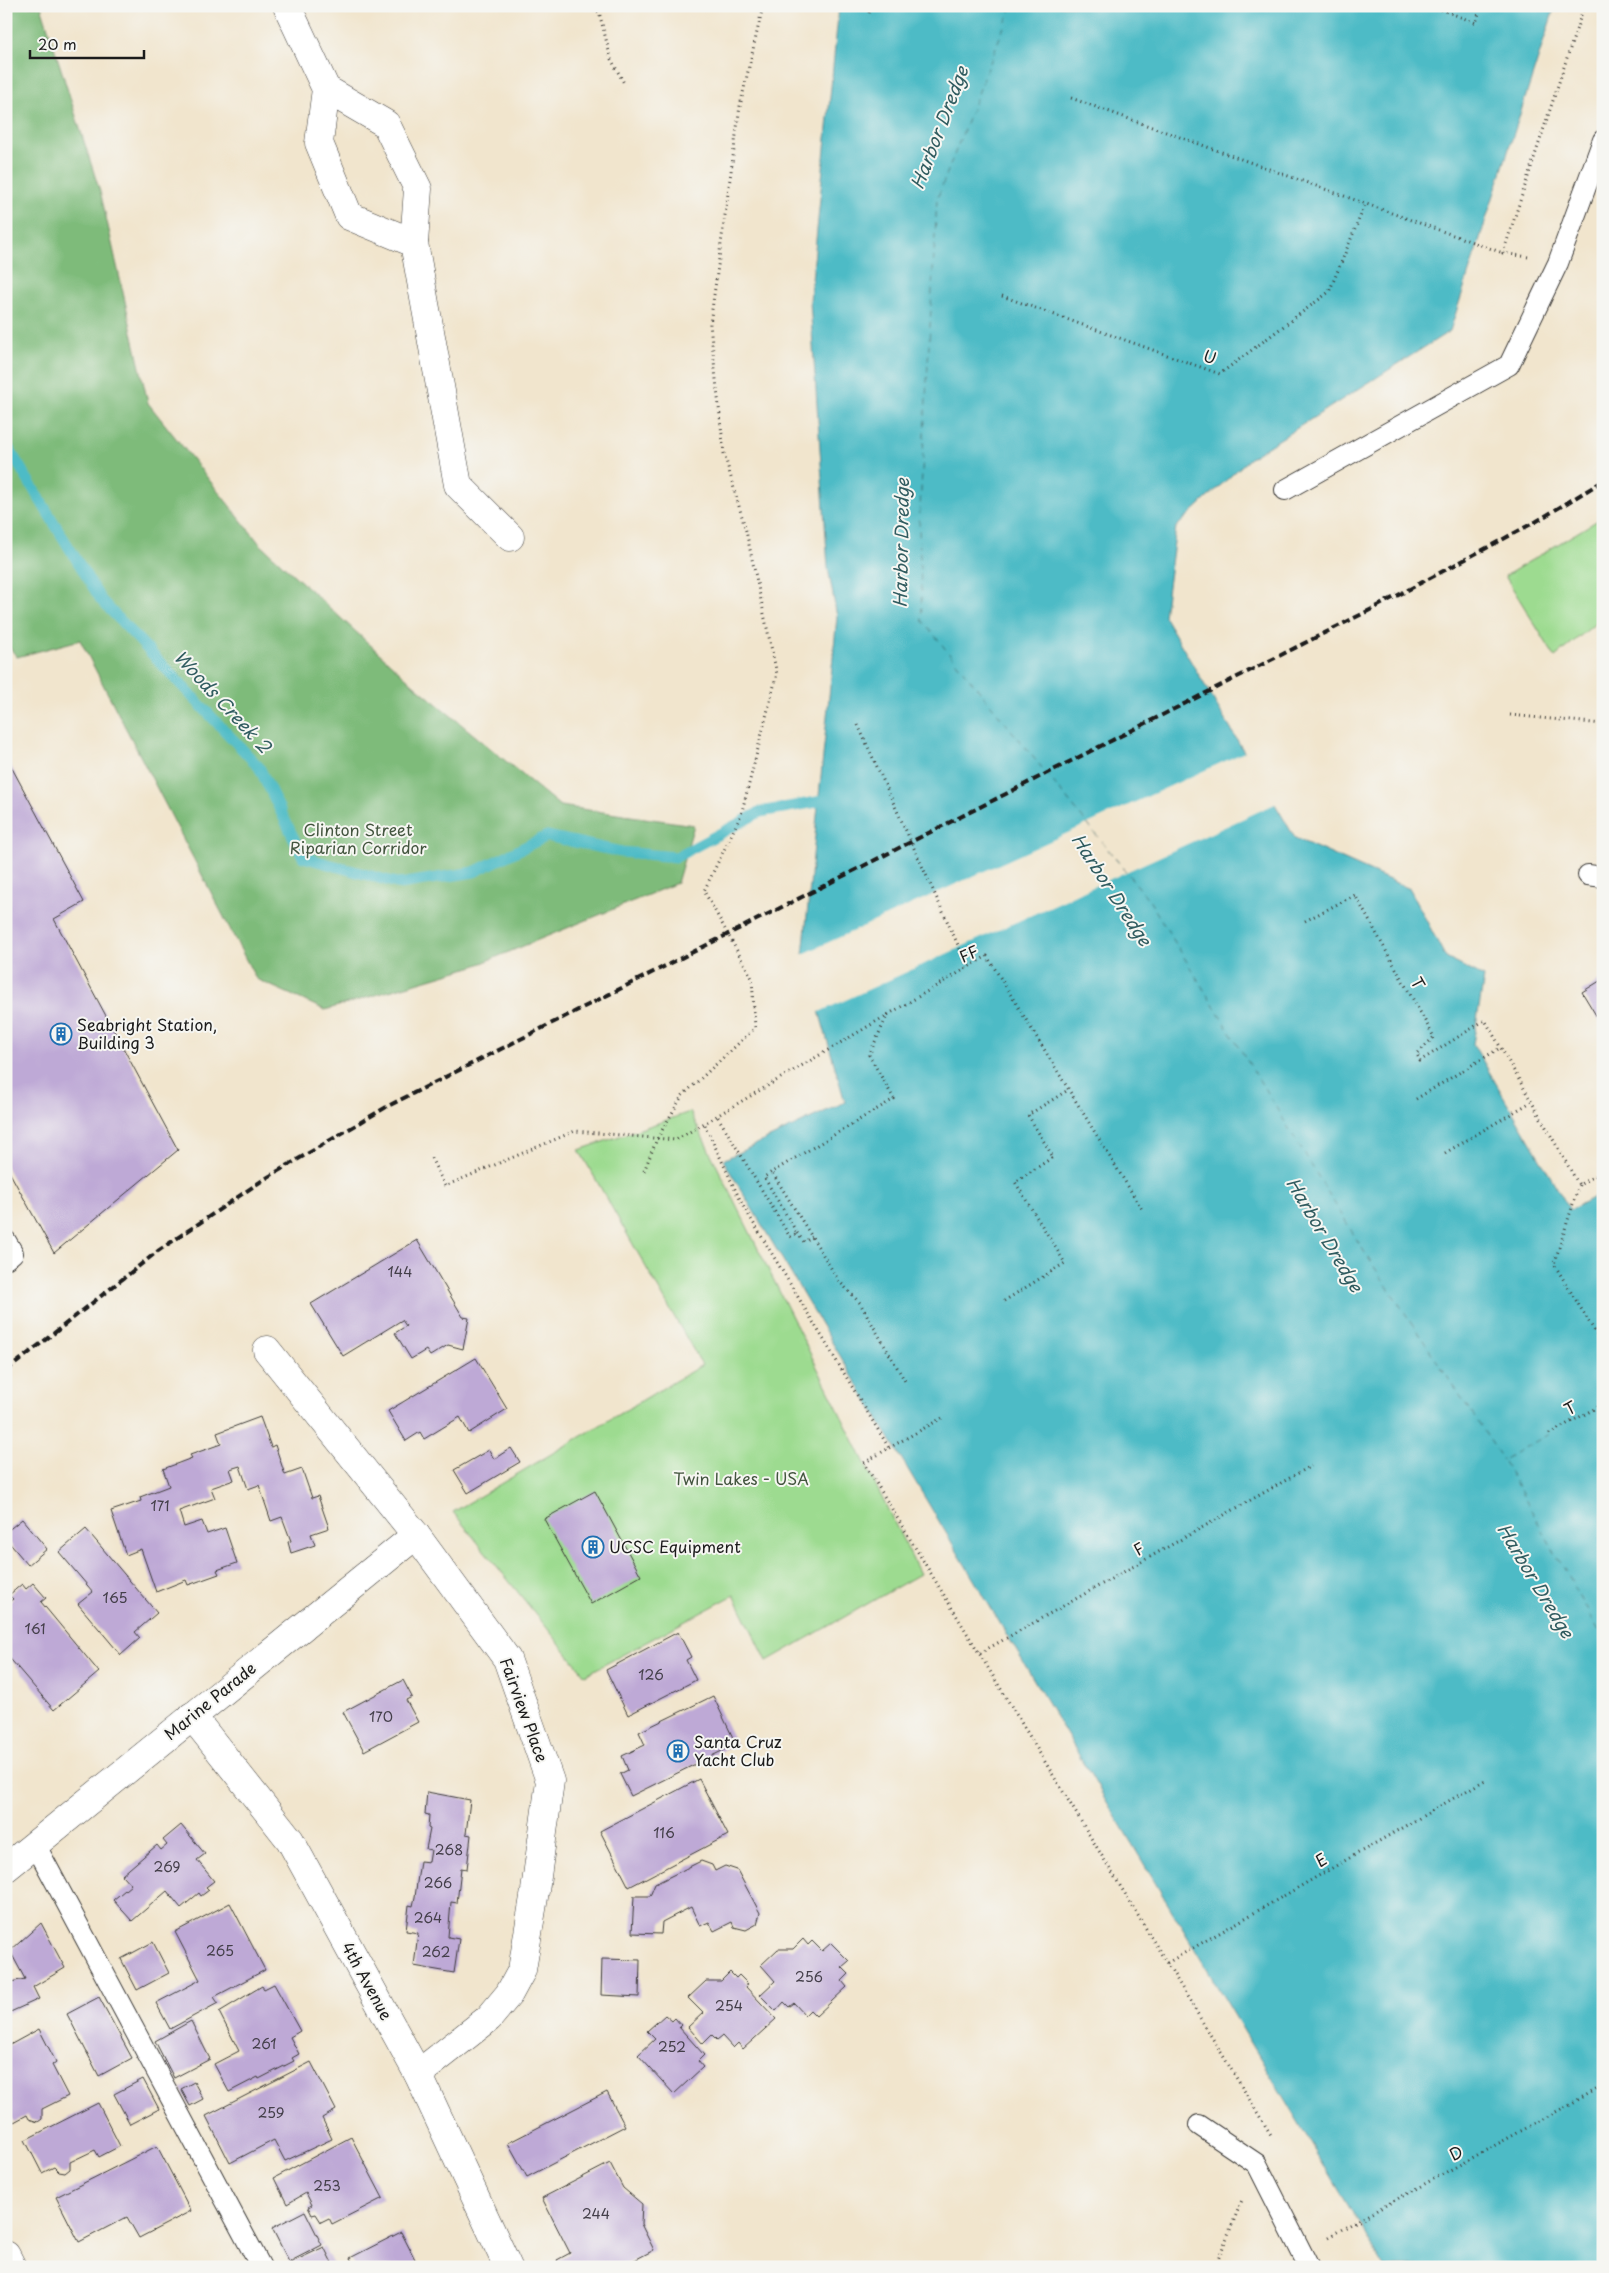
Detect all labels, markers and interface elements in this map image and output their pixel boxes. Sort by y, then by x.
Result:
scale bar [30,28,144,60]
text: 20 m [38,32,77,55]
water label: Harbor Dredge [903,61,975,193]
street label: U [1200,343,1220,369]
water label: Harbor Dredge [886,477,915,608]
water label: Woods Creek 2 [168,643,279,759]
park label: Clinton Street Riparian Corridor [289,817,427,859]
water label: Harbor Dredge [1066,828,1160,952]
street label: FF [955,938,982,968]
street label: T [1406,972,1432,993]
place label: Seabright Station, Building 3 [77,1012,217,1054]
building icon: Seabright Station, Building 3 [49,1022,73,1046]
water label: Harbor Dredge [1280,1172,1371,1298]
house number: 144 [388,1261,412,1282]
street label: T [1559,1394,1580,1420]
park label: Twin Lakes - USA [673,1466,809,1490]
house number: 171 [150,1495,170,1516]
water label: Harbor Dredge [1491,1518,1582,1644]
place label: UCSC Equipment [609,1534,741,1558]
building icon: UCSC Equipment [581,1535,605,1559]
street label: F [1129,1535,1148,1561]
house number: 165 [103,1587,127,1608]
house number: 161 [25,1618,45,1639]
street label: Fairview Place [495,1654,555,1765]
street label: Marine Parade [158,1656,261,1745]
house number: 126 [638,1664,664,1685]
house number: 170 [369,1706,393,1727]
place label: Santa Cruz Yacht Club [694,1729,782,1771]
building icon: Santa Cruz Yacht Club [666,1739,690,1763]
house number: 116 [653,1822,675,1843]
house number: 268 [435,1839,463,1860]
street label: E [1310,1846,1331,1872]
house number: 269 [154,1856,180,1877]
house number: 266 [424,1872,452,1893]
house number: 264 [414,1907,442,1928]
street label: 4th Avenue [337,1937,399,2024]
house number: 265 [206,1940,234,1961]
house number: 262 [422,1941,450,1962]
house number: 256 [795,1966,823,1987]
house number: 254 [715,1995,743,2016]
house number: 261 [251,2033,277,2054]
house number: 252 [658,2036,686,2057]
house number: 259 [257,2102,285,2123]
street label: D [1444,2139,1467,2166]
house number: 253 [313,2175,341,2196]
house number: 244 [582,2203,610,2224]

